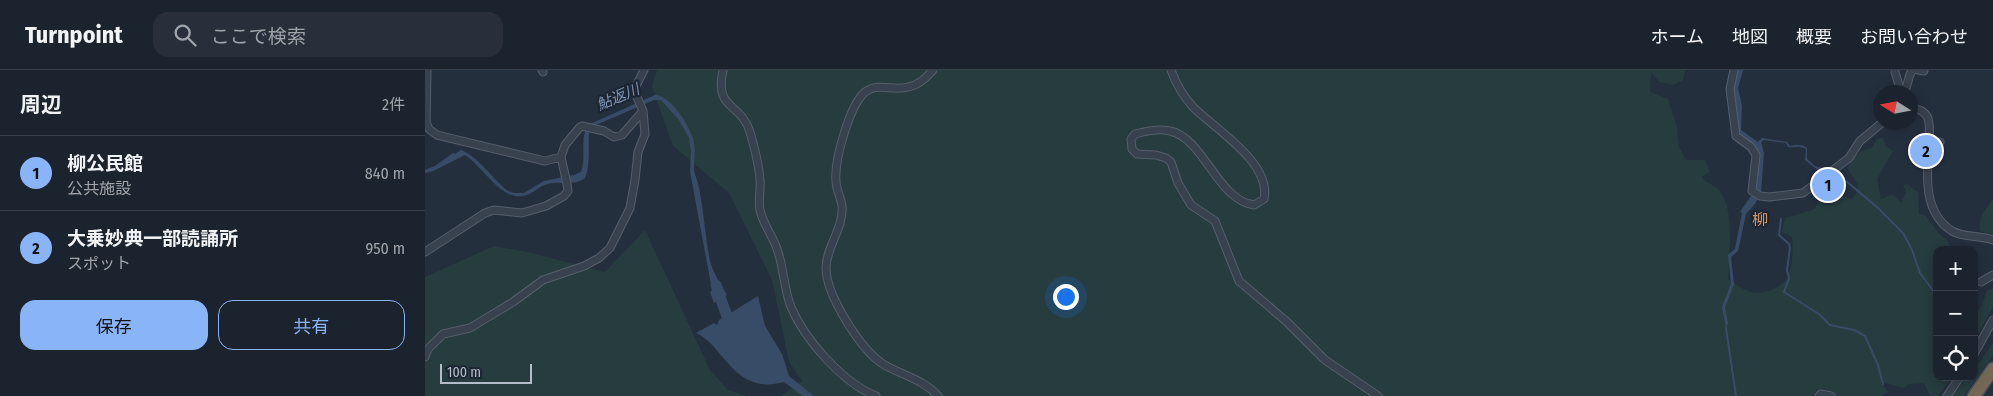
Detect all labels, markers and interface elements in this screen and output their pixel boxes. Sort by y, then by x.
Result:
search box [153,12,503,57]
text: Turnpoint [25,21,123,49]
icon: search [171,21,199,49]
text: ここで検索 [211,25,306,48]
text: ホーム [1651,26,1704,48]
text: 地図 [1732,26,1768,48]
text: 概要 [1796,26,1832,48]
text: お問い合わせ [1860,26,1968,48]
water label: 鮎返川 [594,79,644,114]
north arrow [1873,85,1918,130]
text: 周辺 [20,92,62,118]
text: 2件 [382,95,405,114]
pin: 2 [1910,132,1942,170]
text: 柳公民館 [67,152,143,175]
text: 1 [33,164,39,183]
text: 840 m [365,164,405,183]
pin: 1 [1812,166,1844,204]
text: 公共施設 [67,179,131,198]
district label: 柳 [1752,210,1768,229]
text: 大乗妙典一部読誦所 [67,227,238,250]
text: 2 [32,239,40,258]
text: 950 m [365,239,405,258]
map controls [1933,246,1978,381]
button: + [1933,246,1978,291]
text: スポット [67,254,131,273]
your location [1053,284,1079,310]
button: − [1933,291,1978,336]
button: 保存 [20,300,208,350]
button: 共有 [218,300,405,350]
button: locate [1933,336,1978,381]
scale bar [440,361,533,384]
text: 100 m [447,364,481,381]

